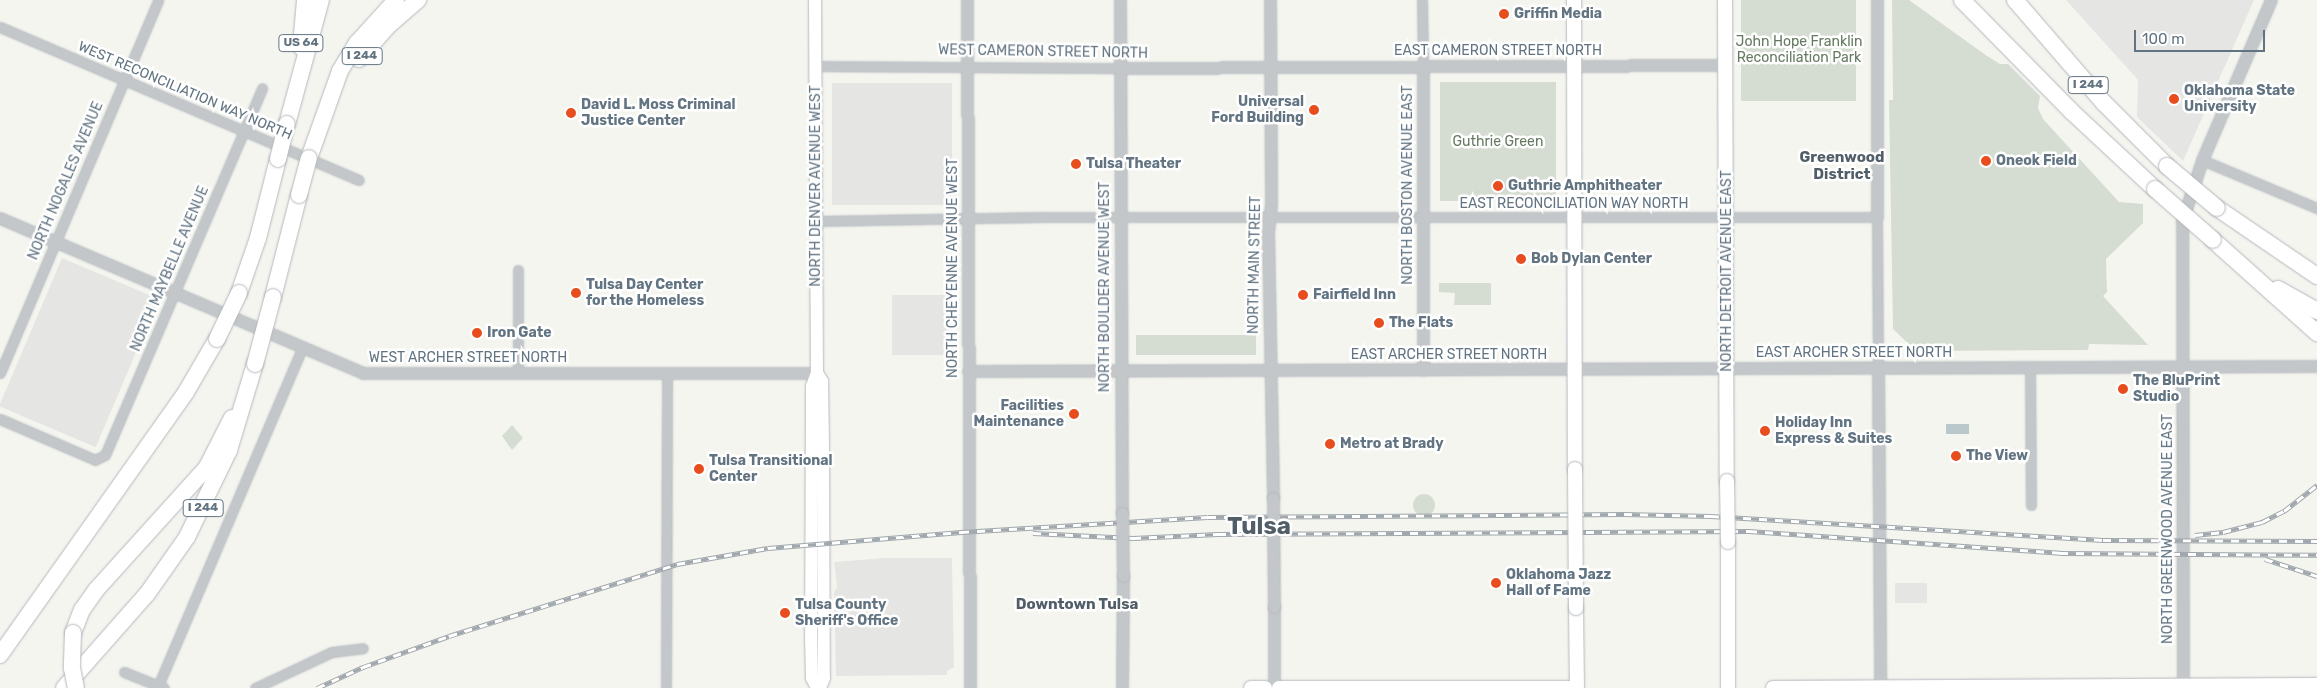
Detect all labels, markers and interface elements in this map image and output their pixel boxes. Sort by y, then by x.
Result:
place label: Griffin Media [1514,6,1602,22]
marker: Griffin Media [1498,8,1510,20]
scale bar [2137,20,2268,52]
text: 100 m [2142,30,2184,48]
road number: US 64 [277,34,325,52]
park label: John Hope Franklin Reconciliation Park [1736,34,1862,66]
street label: WEST RECONCILIATION WAY NORTH [75,38,295,144]
street label: WEST CAMERON STREET NORTH [938,42,1148,62]
street label: EAST CAMERON STREET NORTH [1394,43,1602,59]
road number: I 244 [341,46,383,66]
road number: I 244 [2067,76,2109,94]
place label: Oklahoma State University [2184,83,2295,115]
street label: NORTH DENVER AVENUE WEST [808,85,824,287]
street label: NORTH BOSTON AVENUE EAST [1400,85,1416,285]
marker: Oklahoma State University [2168,93,2180,105]
place label: Universal Ford Building [1211,94,1304,126]
place label: David L. Moss Criminal Justice Center [581,97,735,130]
street label: NORTH NOGALES AVENUE [25,99,107,263]
marker: Universal Ford Building [1308,104,1320,116]
marker: David L. Moss Criminal Justice Center [565,107,577,119]
park label: Guthrie Green [1453,134,1543,150]
district label: Greenwood District [1799,148,1885,183]
place label: Oneok Field [1996,153,2077,169]
marker: Oneok Field [1980,155,1992,167]
place label: Tulsa Theater [1086,156,1182,172]
street label: NORTH CHEYENNE AVENUE WEST [945,158,961,378]
marker: Tulsa Theater [1070,158,1082,170]
street label: NORTH DETROIT AVENUE EAST [1719,170,1735,372]
place label: Guthrie Amphitheater [1508,178,1662,194]
marker: Guthrie Amphitheater [1492,180,1504,192]
street label: NORTH BOULDER AVENUE WEST [1097,181,1113,393]
street label: NORTH MAYBELLE AVENUE [127,184,213,354]
street label: NORTH MAIN STREET [1245,196,1265,334]
street label: EAST RECONCILIATION WAY NORTH [1459,196,1689,212]
place label: Bob Dylan Center [1531,251,1652,267]
marker: Bob Dylan Center [1515,253,1527,265]
place label: Tulsa Day Center for the Homeless [586,277,705,310]
marker: Tulsa Day Center for the Homeless [570,287,582,299]
place label: Fairfield Inn [1313,287,1396,303]
marker: Fairfield Inn [1297,289,1309,301]
place label: The Flats [1389,315,1453,331]
marker: The Flats [1373,317,1385,329]
place label: Iron Gate [487,325,551,341]
marker: Iron Gate [471,327,483,339]
street label: EAST ARCHER STREET NORTH [1755,345,1953,361]
street label: EAST ARCHER STREET NORTH [1350,347,1548,363]
street label: WEST ARCHER STREET NORTH [368,350,568,366]
place label: The BluPrint Studio [2133,373,2220,406]
marker: The BluPrint Studio [2117,383,2129,395]
place label: Facilities Maintenance [974,398,1064,431]
marker: Facilities Maintenance [1068,408,1080,420]
street label: NORTH GREENWOOD AVENUE EAST [2160,414,2176,644]
place label: Holiday Inn Express & Suites [1775,415,1892,448]
marker: Holiday Inn Express & Suites [1759,425,1771,437]
place label: Metro at Brady [1340,436,1444,452]
marker: Metro at Brady [1324,438,1336,450]
place label: The View [1966,448,2028,464]
marker: The View [1950,450,1962,462]
place label: Tulsa Transitional Center [709,453,833,486]
marker: Tulsa Transitional Center [693,463,705,475]
road number: I 244 [182,498,224,518]
district label: Tulsa [1227,513,1291,541]
place label: Oklahoma Jazz Hall of Fame [1506,567,1611,600]
marker: Oklahoma Jazz Hall of Fame [1490,577,1502,589]
district label: Downtown Tulsa [1016,596,1138,614]
place label: Tulsa County Sheriff's Office [795,597,898,630]
marker: Tulsa County Sheriff's Office [779,607,791,619]

